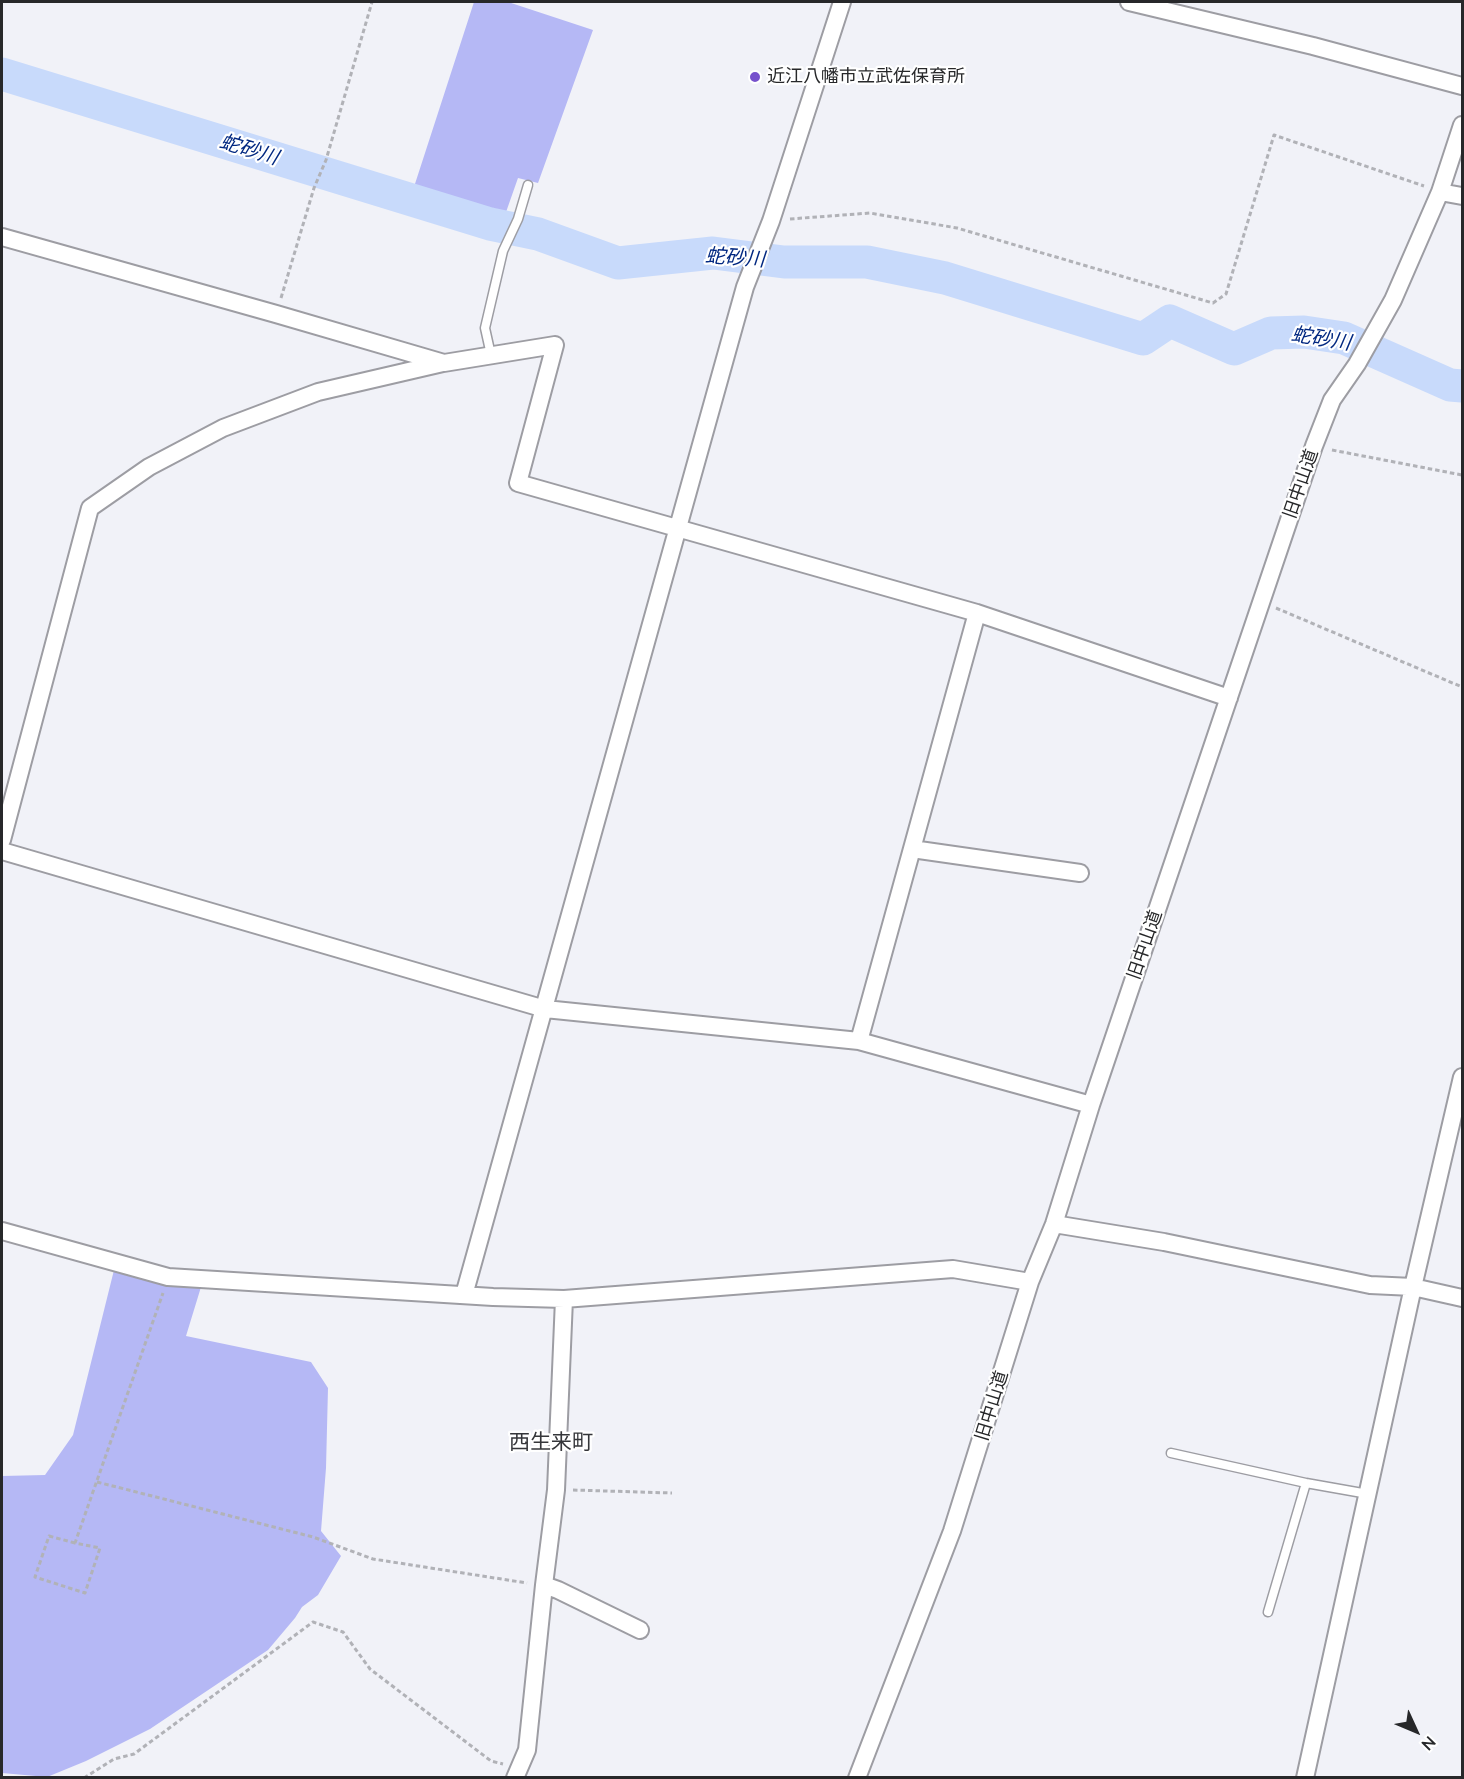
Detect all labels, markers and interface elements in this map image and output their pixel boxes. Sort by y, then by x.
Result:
place label: 近江八幡市立武佐保育所 [767,66,965,88]
marker: 近江八幡市立武佐保育所 [748,70,762,84]
water label: 蛇砂川 [217,130,281,170]
water label: 蛇砂川 [704,244,766,272]
water label: 蛇砂川 [1289,322,1353,356]
street label: 旧中山道 [1279,446,1323,522]
street label: 旧中山道 [1123,907,1167,983]
street label: 旧中山道 [971,1368,1013,1444]
district label: 西生来町 [509,1430,593,1456]
north arrow [1386,1701,1446,1761]
text: N [1418,1732,1440,1755]

